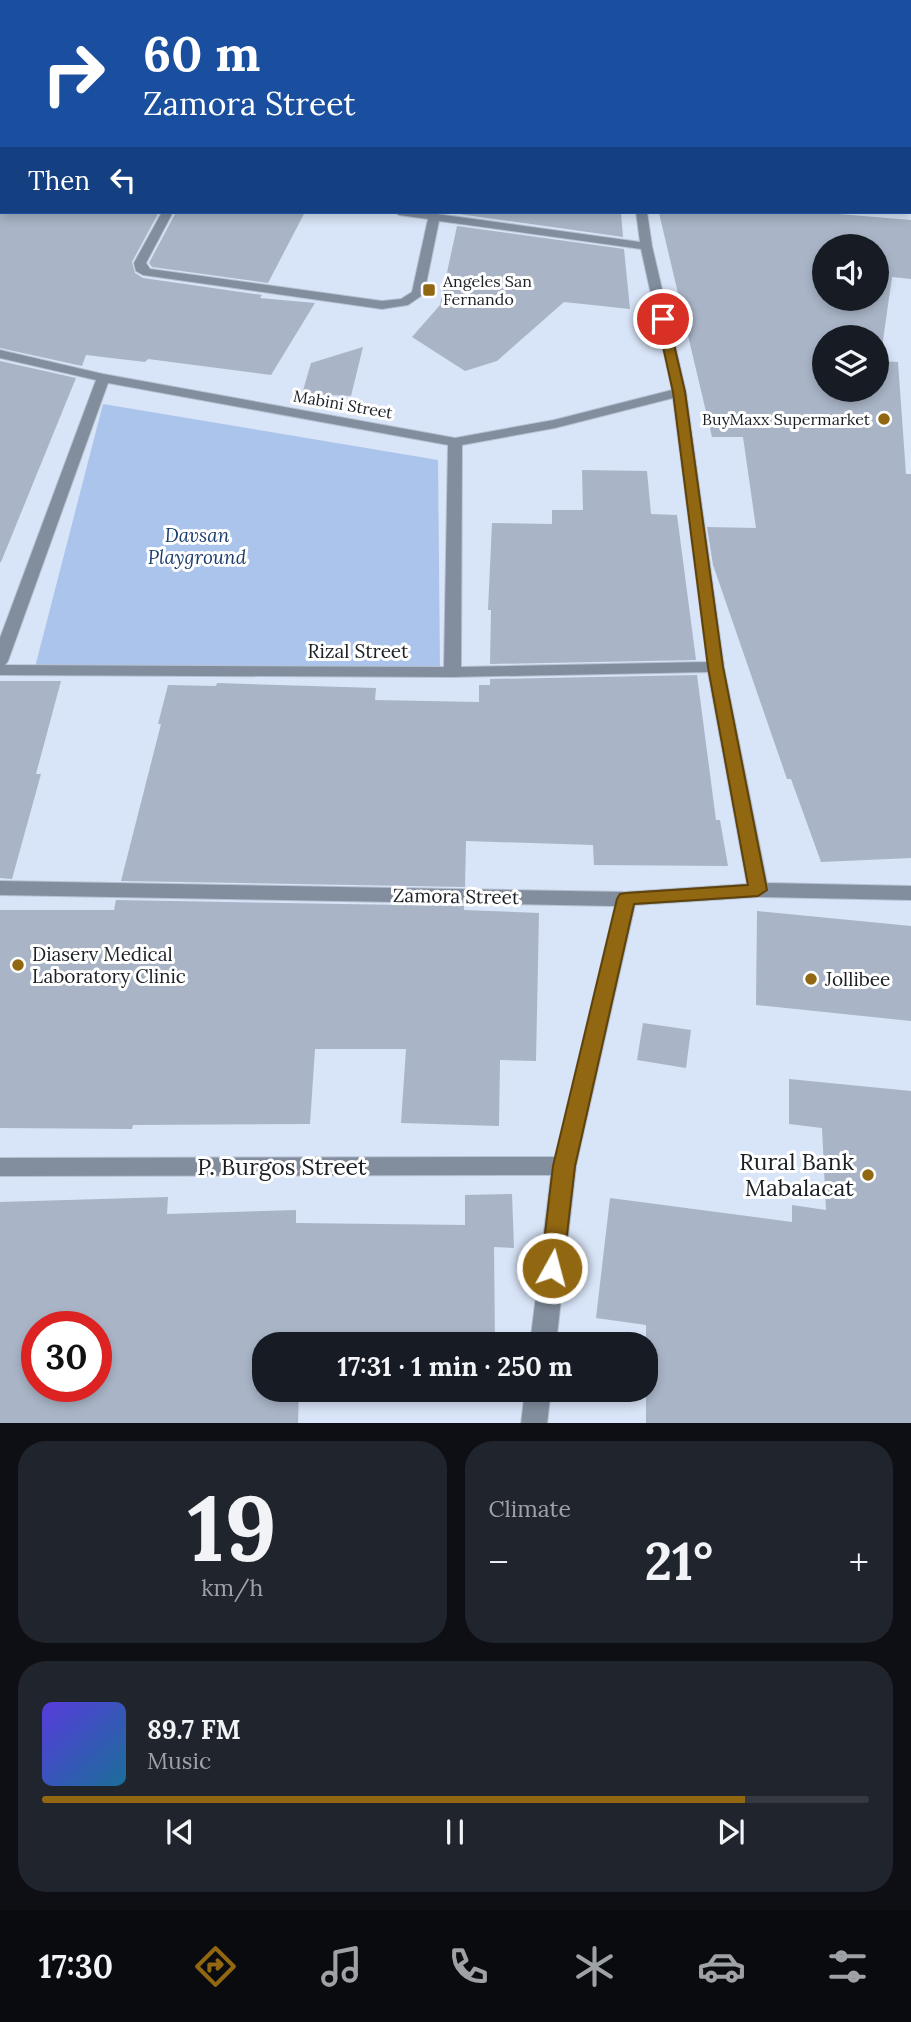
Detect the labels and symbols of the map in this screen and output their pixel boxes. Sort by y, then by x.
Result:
place label: Angeles San Fernando [442,271,532,309]
marker: Angeles San Fernando [421,282,437,298]
pin [633,289,693,349]
street label: Mabini Street [292,385,395,423]
place label: BuyMaxx Supermarket [702,409,871,429]
marker: BuyMaxx Supermarket [876,411,892,427]
park label: Davsan Playground [148,523,247,569]
street label: Rizal Street [308,639,409,663]
street label: Zamora Street [393,883,520,909]
place label: Diaserv Medical Laboratory Clinic [32,942,186,988]
marker: Diaserv Medical Laboratory Clinic [10,957,26,973]
place label: Jollibee [824,967,890,991]
marker: Jollibee [803,971,819,987]
place label: Rural Bank Mabalacat [739,1147,855,1202]
street label: P. Burgos Street [197,1152,367,1181]
marker: Rural Bank Mabalacat [860,1167,876,1183]
position arrow [515,1231,589,1305]
speed limit sign: 30 [21,1311,112,1402]

